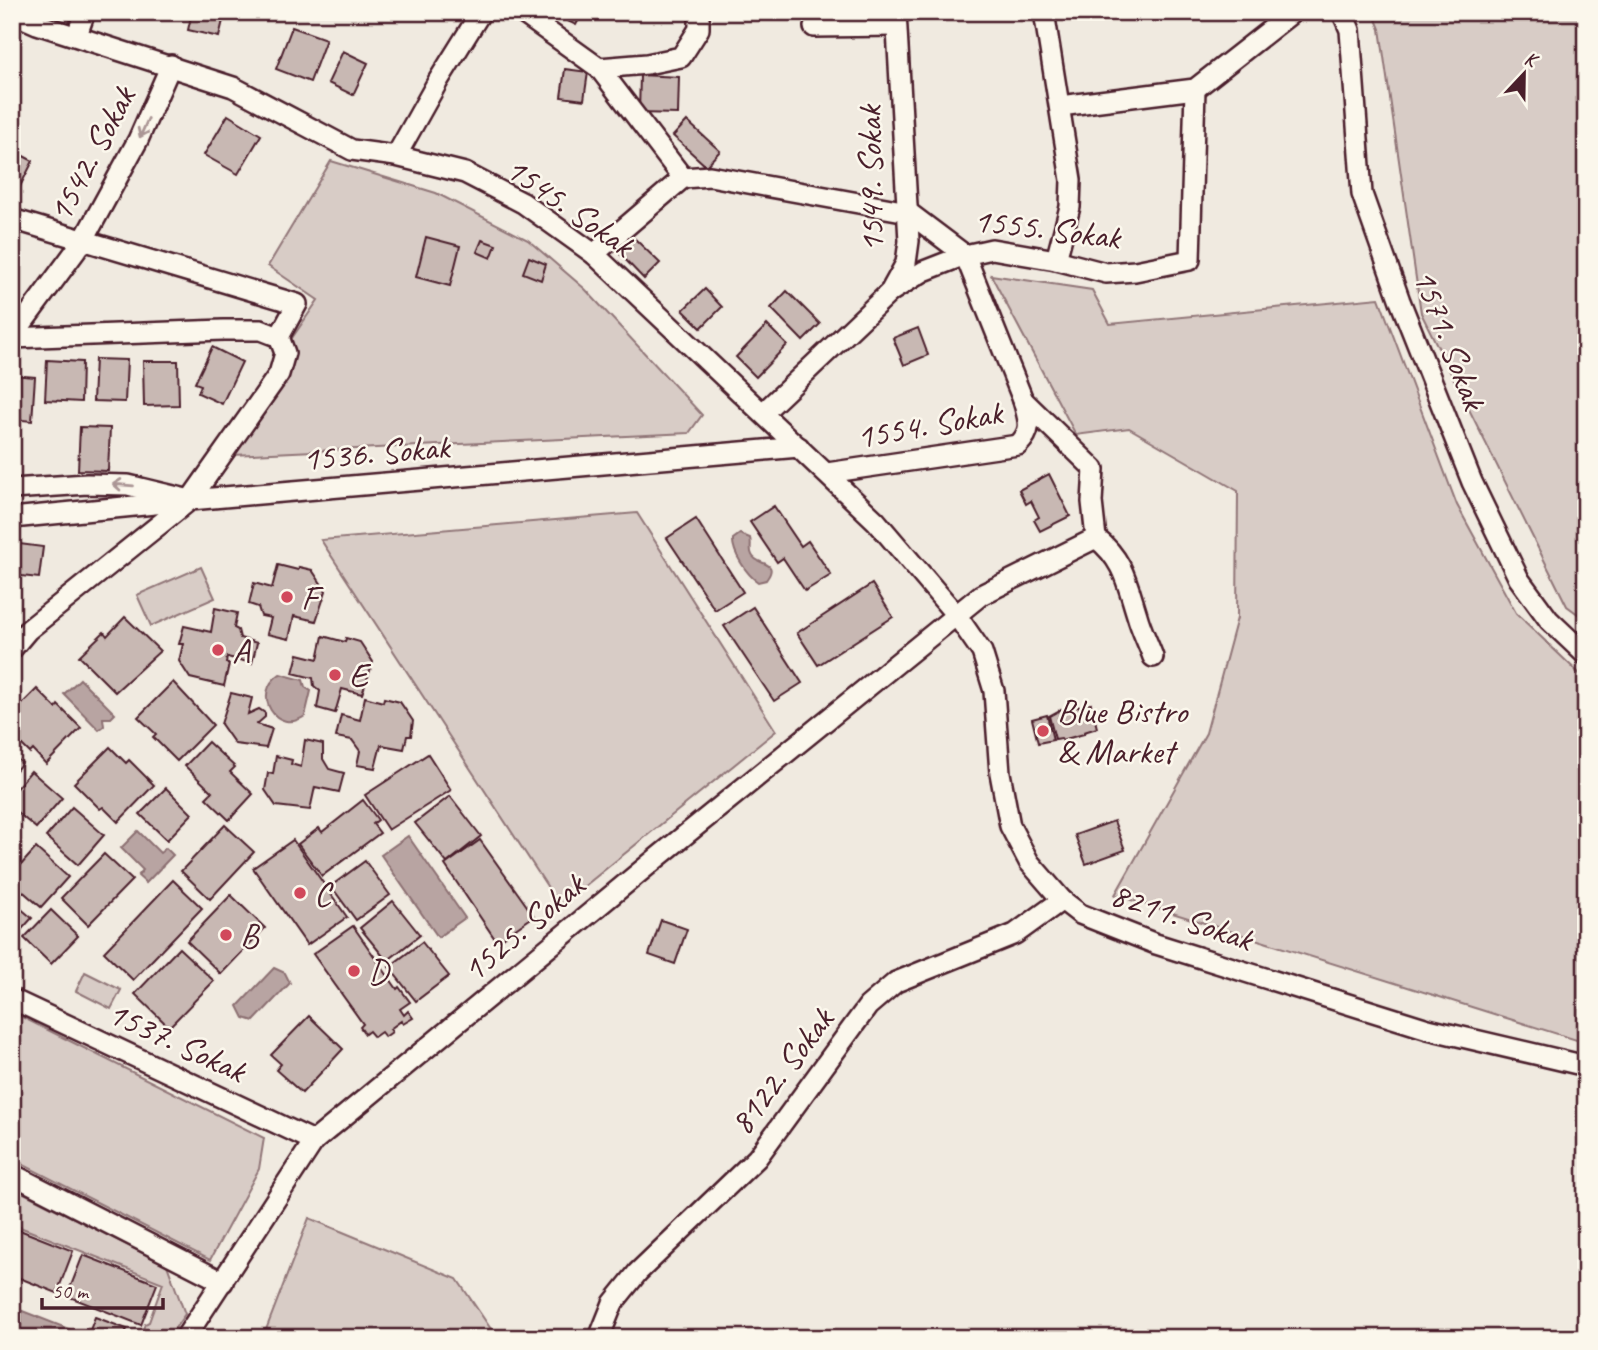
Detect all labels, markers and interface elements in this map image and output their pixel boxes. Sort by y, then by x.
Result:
north arrow [1490,38,1560,108]
text: K [1521,46,1543,74]
street label: 1542. Sokak [37,77,147,230]
street label: 1549. Sokak [847,103,894,253]
one-way arrow [137,116,150,138]
street label: 1545. Sokak [497,146,645,268]
street label: 1555. Sokak [971,197,1125,260]
street label: 1571. Sokak [1402,262,1498,418]
street label: 1554. Sokak [853,389,1008,459]
street label: 1536. Sokak [301,423,453,481]
one-way arrow [112,479,135,492]
place label: F [301,575,324,620]
marker: F [279,589,295,605]
place label: A [232,628,251,673]
marker: A [210,642,226,658]
place label: E [349,653,372,698]
marker: E [327,667,343,683]
place label: Blue Bistro & Market [1057,689,1189,774]
marker: Blue Bistro & Market [1035,723,1051,739]
street label: 1525. Sokak [453,861,596,992]
place label: C [314,871,334,916]
street label: 8211. Sokak [1105,871,1261,962]
marker: C [292,885,308,901]
place label: B [240,913,261,958]
marker: B [218,927,234,943]
place label: D [368,949,391,994]
marker: D [346,963,362,979]
street label: 1537. Sokak [101,990,255,1094]
street label: 8122. Sokak [719,997,845,1144]
scale bar [42,1266,163,1310]
text: 50 m [52,1278,90,1304]

